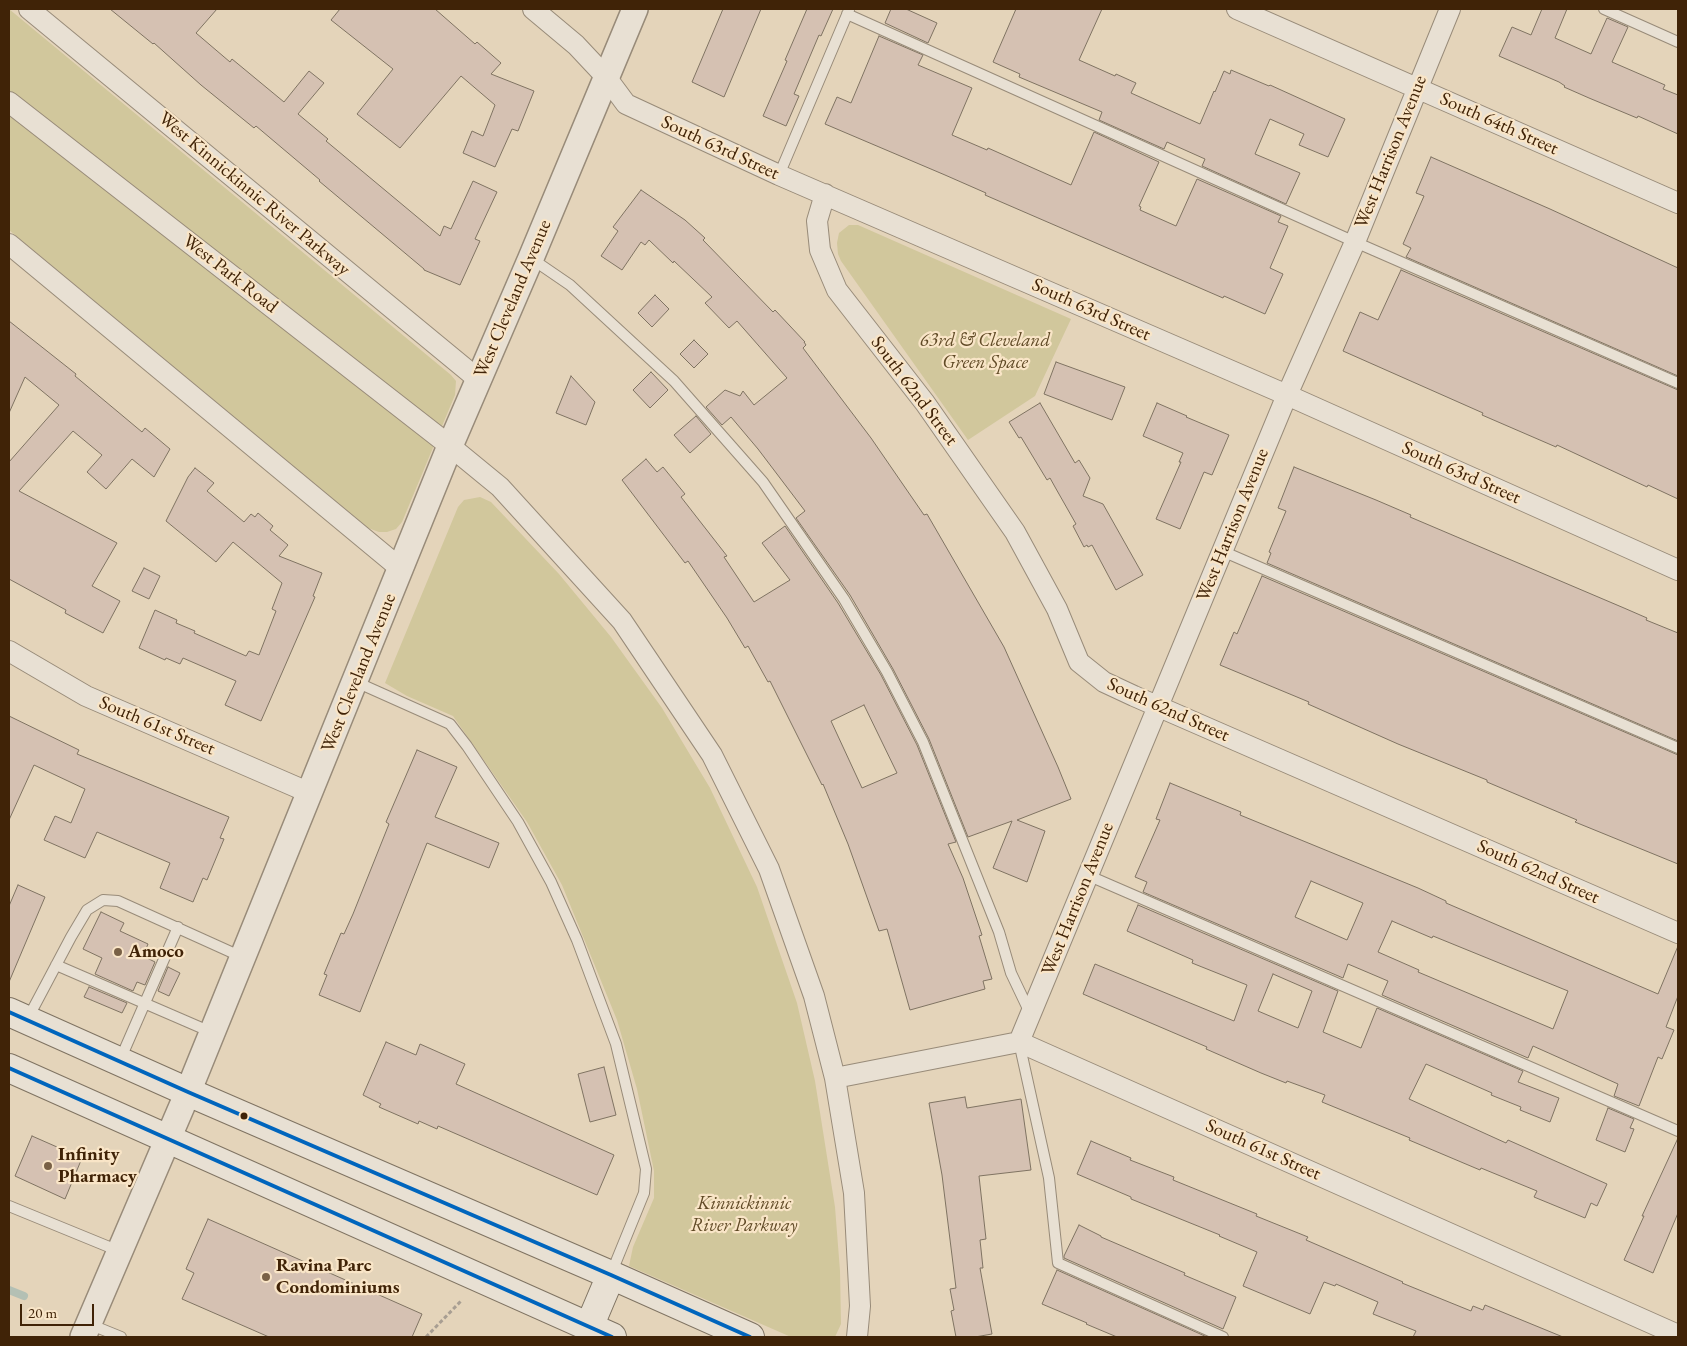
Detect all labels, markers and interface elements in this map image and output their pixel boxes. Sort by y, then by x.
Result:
street label: West Harrison Avenue [1350,72,1432,232]
street label: South 64th Street [1436,88,1562,160]
street label: West Kinnickinnic River Parkway [154,107,354,281]
street label: South 63rd Street [657,111,783,185]
street label: West Cleveland Avenue [469,216,557,382]
street label: West Park Road [178,230,282,318]
street label: South 63rd Street [1028,274,1154,346]
park label: 63rd & Cleveland Green Space [920,330,1050,374]
street label: South 62nd Street [865,332,963,450]
street label: South 63rd Street [1398,437,1524,509]
street label: West Harrison Avenue [1192,445,1274,605]
street label: West Cleveland Avenue [317,590,401,756]
street label: South 62nd Street [1103,673,1233,747]
street label: South 61st Street [96,691,218,761]
street label: West Harrison Avenue [1037,819,1119,979]
street label: South 62nd Street [1473,835,1603,909]
place label: Amoco [128,941,184,963]
marker: Amoco [112,946,124,958]
unlabelled marker [239,1111,249,1121]
street label: South 61st Street [1202,1114,1324,1186]
place label: Infinity Pharmacy [58,1144,137,1188]
marker: Infinity Pharmacy [42,1160,54,1172]
park label: Kinnickinnic River Parkway [690,1193,798,1237]
place label: Ravina Parc Condominiums [276,1255,399,1299]
marker: Ravina Parc Condominiums [260,1271,272,1283]
scale bar [22,1294,96,1326]
text: 20 m [28,1303,57,1322]

